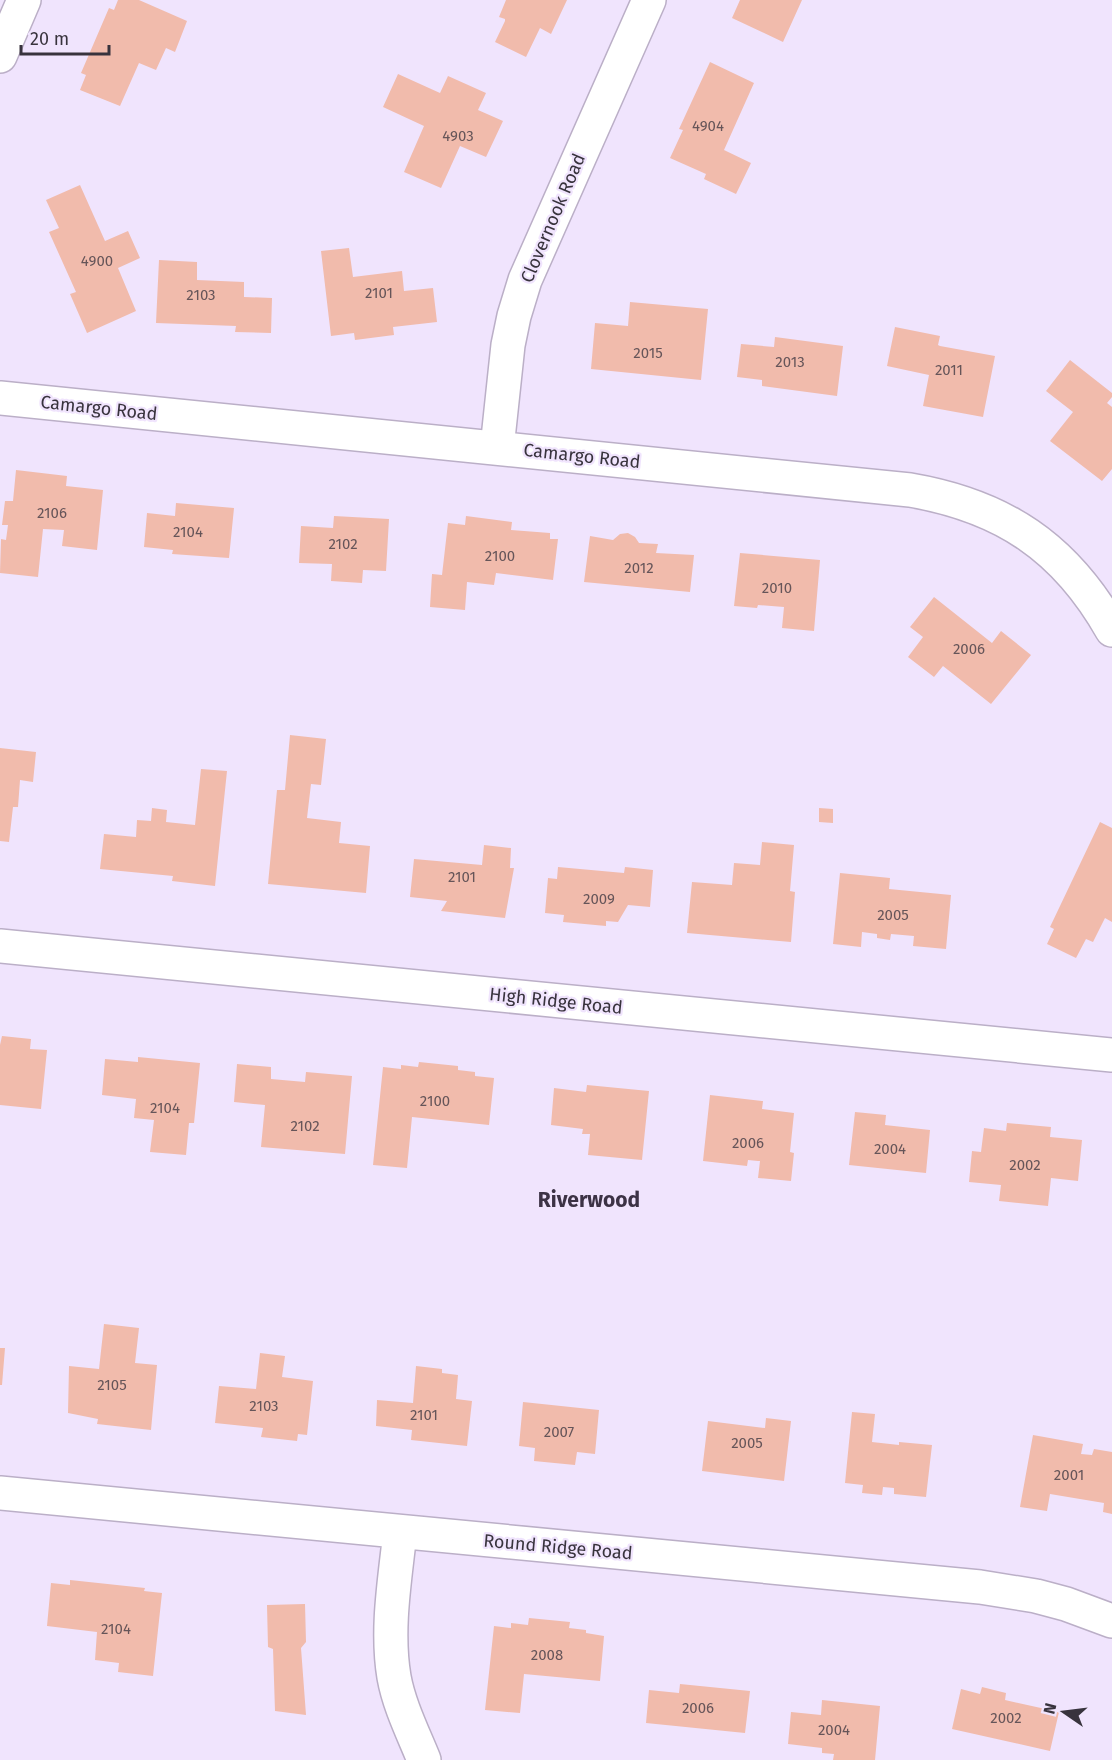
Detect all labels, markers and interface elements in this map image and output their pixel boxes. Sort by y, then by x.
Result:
scale bar [21,18,110,56]
text: 20 m [30,28,69,50]
house number: 4904 [692,117,724,135]
house number: 4903 [442,127,474,145]
street label: Clovernook Road [516,150,590,286]
house number: 4900 [81,252,113,270]
house number: 2101 [365,284,393,302]
house number: 2103 [186,286,216,304]
house number: 2015 [633,344,663,362]
house number: 2013 [775,353,805,371]
house number: 2011 [935,361,963,379]
street label: Camargo Road [39,391,159,425]
street label: Camargo Road [522,439,642,473]
house number: 2106 [37,504,67,522]
house number: 2104 [173,523,203,541]
house number: 2102 [328,535,358,553]
house number: 2100 [485,547,515,565]
house number: 2012 [624,559,654,577]
house number: 2010 [762,579,792,597]
house number: 2006 [953,640,985,658]
house number: 2101 [448,868,476,886]
house number: 2009 [583,890,615,908]
house number: 2005 [877,906,909,924]
street label: High Ridge Road [488,983,624,1019]
house number: 2100 [420,1092,450,1110]
house number: 2104 [150,1099,180,1117]
house number: 2102 [290,1117,320,1135]
house number: 2006 [732,1134,764,1152]
house number: 2004 [874,1140,906,1158]
house number: 2002 [1009,1156,1041,1174]
district label: Riverwood [538,1187,640,1213]
house number: 2105 [97,1376,127,1394]
house number: 2103 [249,1397,279,1415]
house number: 2101 [410,1406,438,1424]
house number: 2007 [544,1423,575,1441]
house number: 2005 [731,1434,763,1452]
house number: 2001 [1054,1466,1084,1484]
street label: Round Ridge Road [483,1530,633,1564]
house number: 2104 [101,1620,131,1638]
house number: 2008 [531,1646,563,1664]
north arrow [1034,1682,1094,1742]
house number: 2006 [682,1699,714,1717]
text: N [1039,1701,1060,1716]
house number: 2002 [990,1709,1022,1727]
house number: 2004 [818,1721,850,1739]

